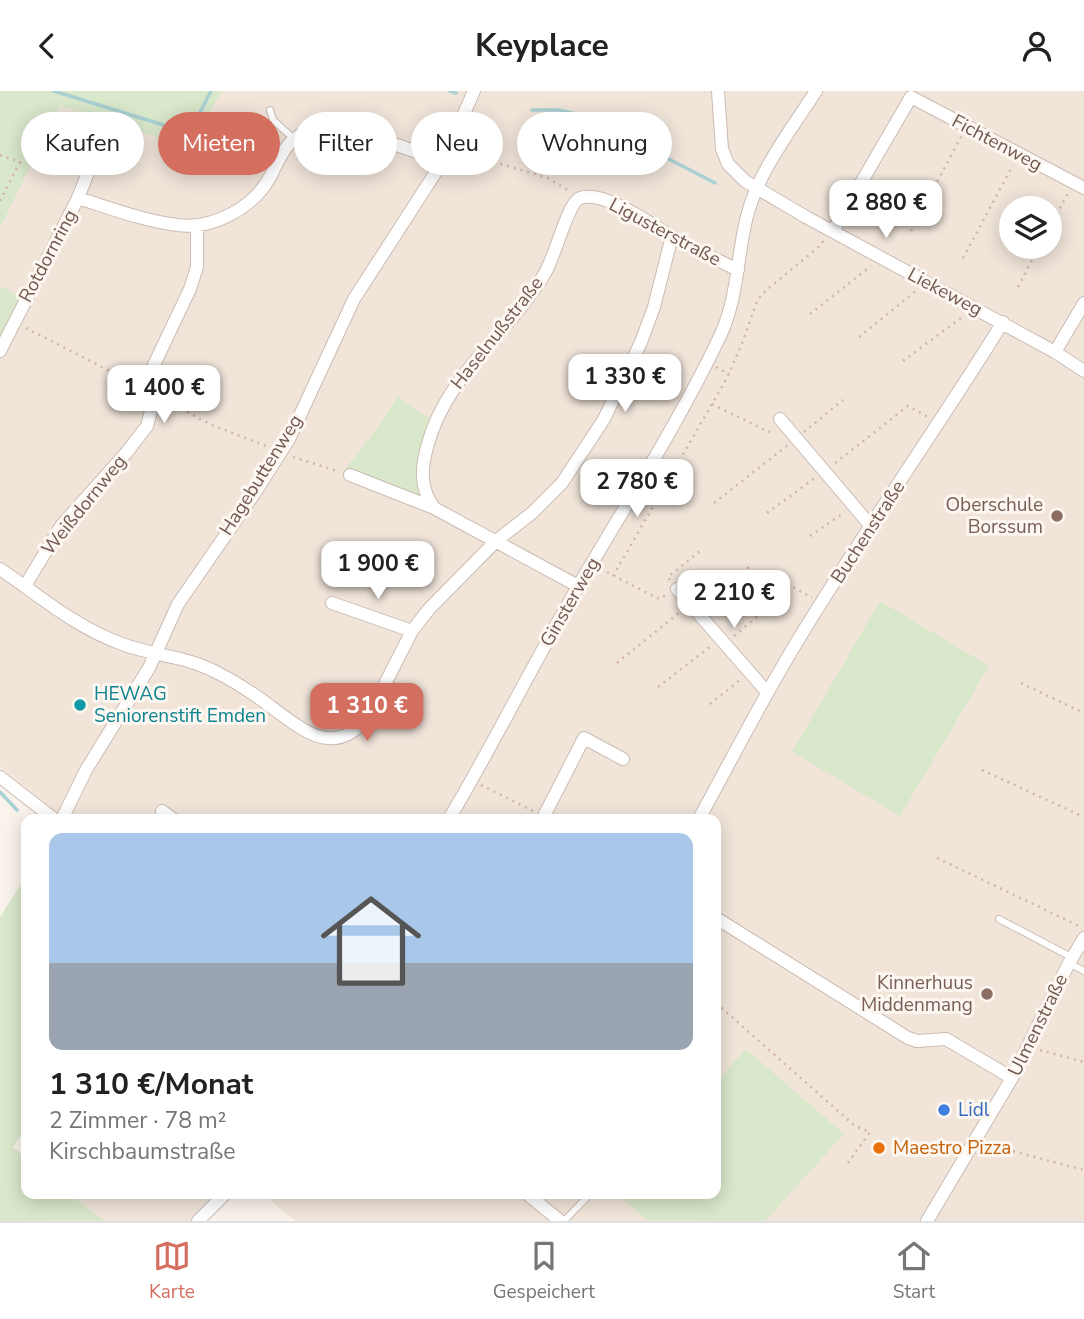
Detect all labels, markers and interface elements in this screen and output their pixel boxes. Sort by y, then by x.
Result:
text: Keyplace [475,24,609,67]
icon: back [28,27,66,65]
icon: person [1018,27,1056,65]
street label: Fichtenweg [947,108,1047,178]
chip: Kaufen [21,112,144,175]
chip: Mieten [158,112,280,175]
chip: Filter [294,112,397,175]
chip: Neu [411,112,503,175]
chip: Wohnung [517,112,672,175]
pin: 2 880 € [821,181,951,240]
text: 2 880 € [845,187,927,218]
street label: Ligusterstraße [605,192,725,272]
map controls [999,196,1062,259]
button: layers [999,196,1062,259]
street label: Rotdornring [13,205,83,307]
street label: Liekeweg [903,261,987,323]
street label: Haselnußstraße [445,271,549,395]
pin: 1 330 € [560,355,690,414]
text: 1 330 € [584,361,666,392]
pin: 1 400 € [99,365,229,425]
text: 1 400 € [123,372,205,403]
street label: Hagebuttenweg [213,409,309,541]
street label: Weißdornweg [35,449,133,561]
pin: 2 780 € [572,459,702,519]
text: 2 780 € [596,466,678,497]
street label: Buchenstraße [825,475,911,589]
place label: Oberschule Borssum [946,492,1043,540]
marker: Oberschule Borssum [1049,508,1065,524]
pin: 1 900 € [313,541,443,601]
text: 1 900 € [337,548,419,579]
street label: Ginsterweg [534,553,606,651]
pin: 2 210 € [669,571,799,630]
text: 2 210 € [693,577,775,608]
place label: HEWAG Seniorenstift Emden [94,681,266,729]
pin: 1 310 € [302,683,432,743]
text: 1 310 € [326,690,408,721]
marker: HEWAG Seniorenstift Emden [72,697,88,713]
icon: home [308,878,434,1004]
street label: Ulmenstraße [1002,969,1074,1081]
place label: Kinnerhuus Middenmang [861,970,973,1018]
marker: Kinnerhuus Middenmang [979,986,995,1002]
text: 1 310 €/Monat [49,1064,253,1105]
place label: Lidl [958,1097,990,1123]
marker: Lidl [936,1102,952,1118]
text: 2 Zimmer · 78 m² [49,1105,226,1136]
place label: Maestro Pizza [893,1135,1011,1161]
text: Kirschbaumstraße [49,1136,235,1167]
marker: Maestro Pizza [871,1140,887,1156]
tab: Karte [149,1237,195,1305]
tab: Gespeichert [493,1237,595,1305]
tab: Start [893,1237,935,1305]

